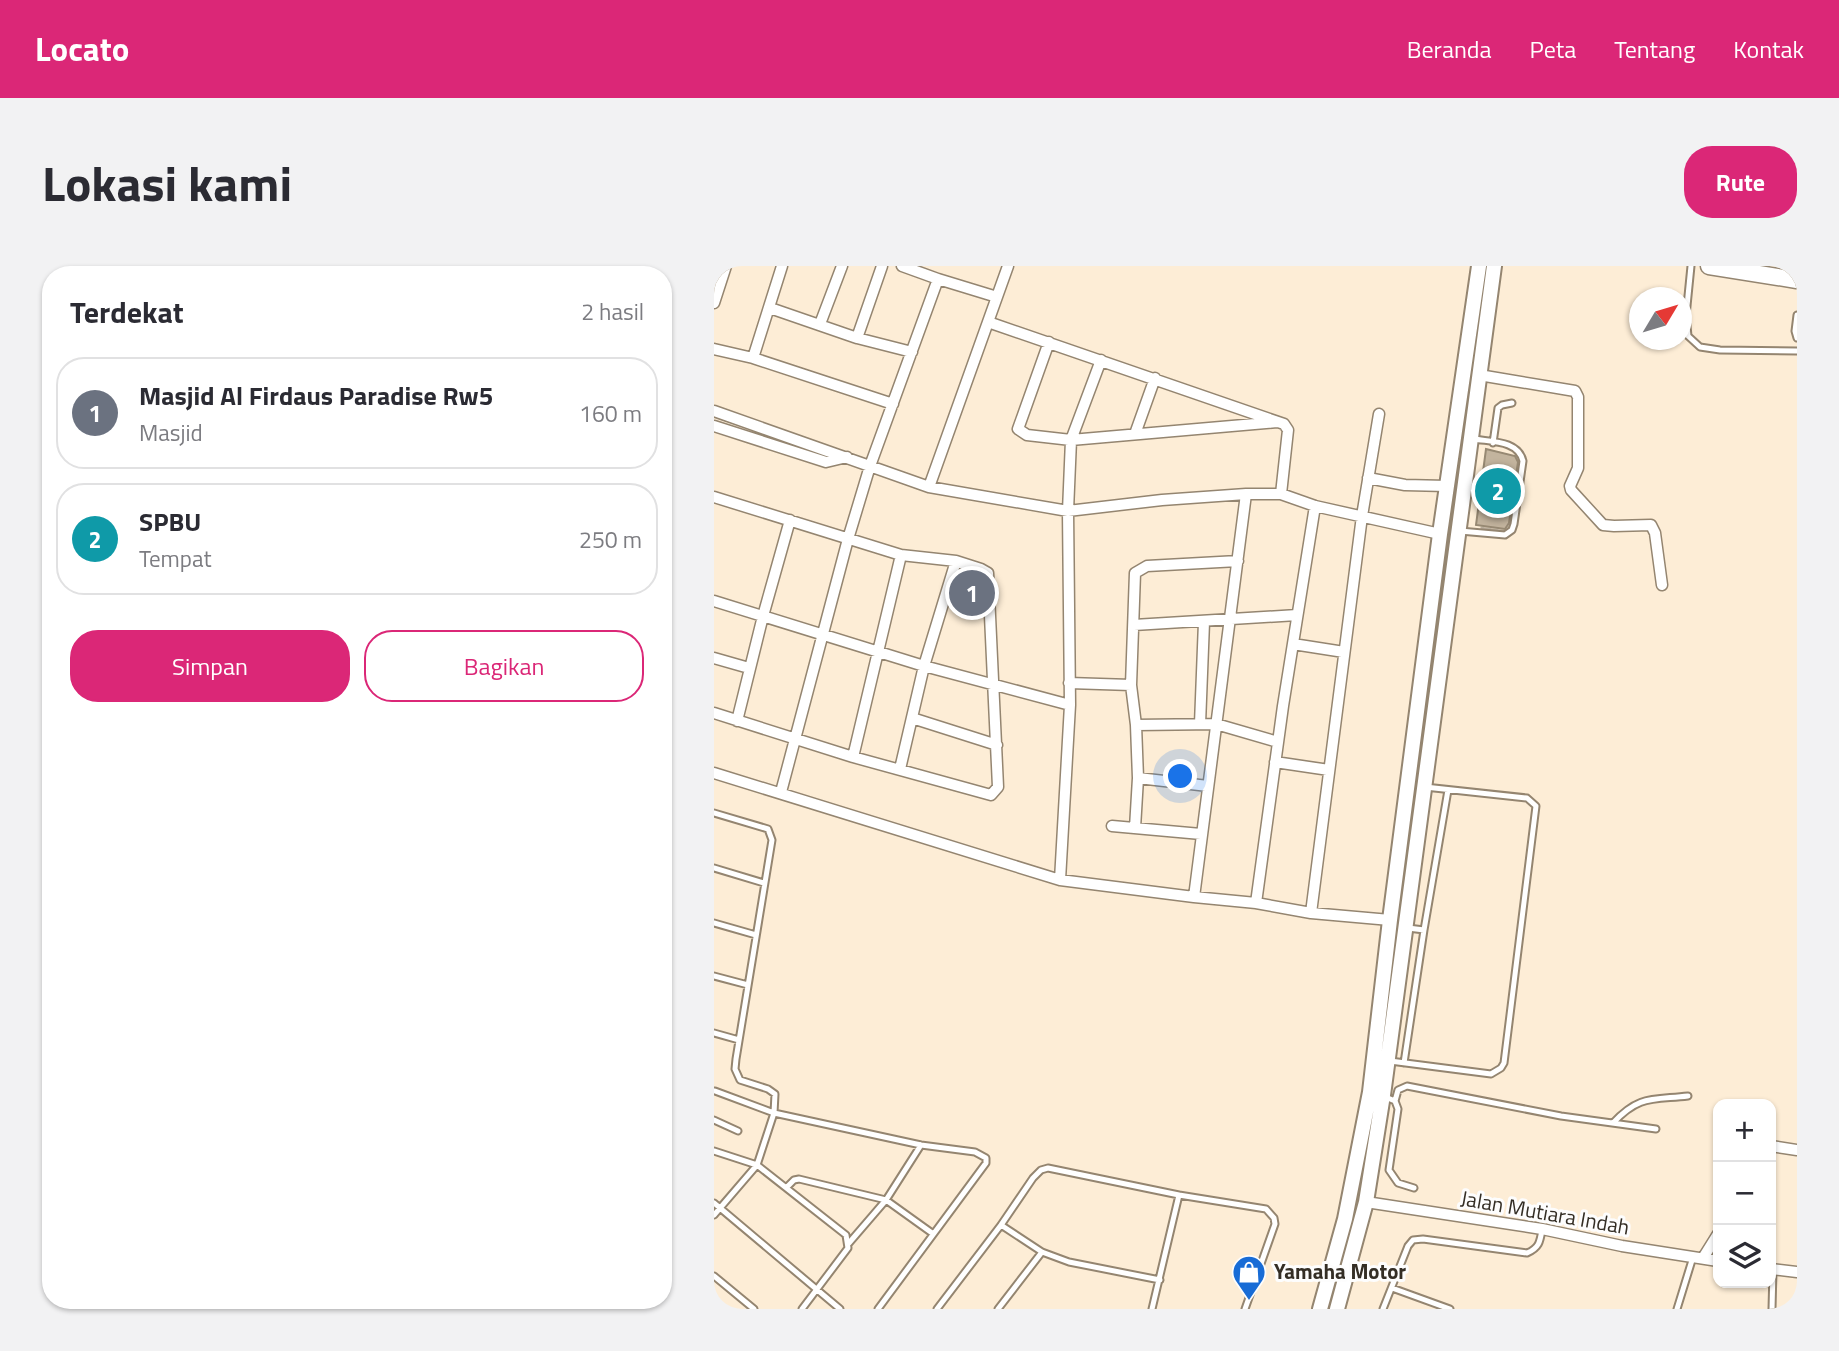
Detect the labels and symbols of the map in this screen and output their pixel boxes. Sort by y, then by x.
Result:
north arrow [1629,287,1692,350]
pin: 2 [1475,465,1521,517]
pin: 1 [949,567,995,619]
your location [1163,759,1197,793]
street label: Jalan Mutiara Indah [1458,1181,1632,1243]
shop icon: Yamaha Motor [1230,1253,1268,1302]
place label: Yamaha Motor [1274,1255,1406,1287]

